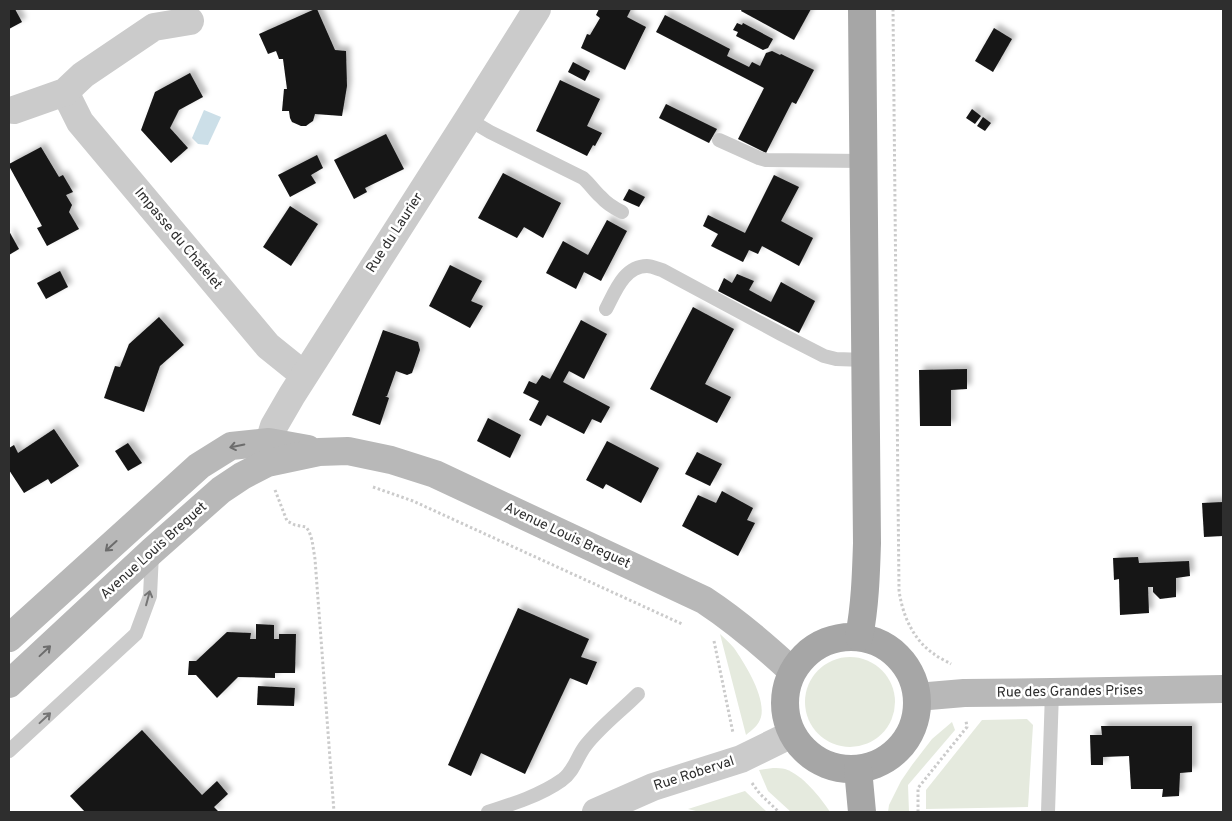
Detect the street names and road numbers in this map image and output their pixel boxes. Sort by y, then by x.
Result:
street label: Impasse du Chatelet [131,185,225,293]
street label: Rue du Laurier [363,189,427,276]
street label: Avenue Louis Breguet [97,499,211,603]
street label: Avenue Louis Breguet [501,499,633,573]
street label: Rue des Grandes Prises [997,682,1143,702]
street label: Rue Roberval [652,753,736,795]

